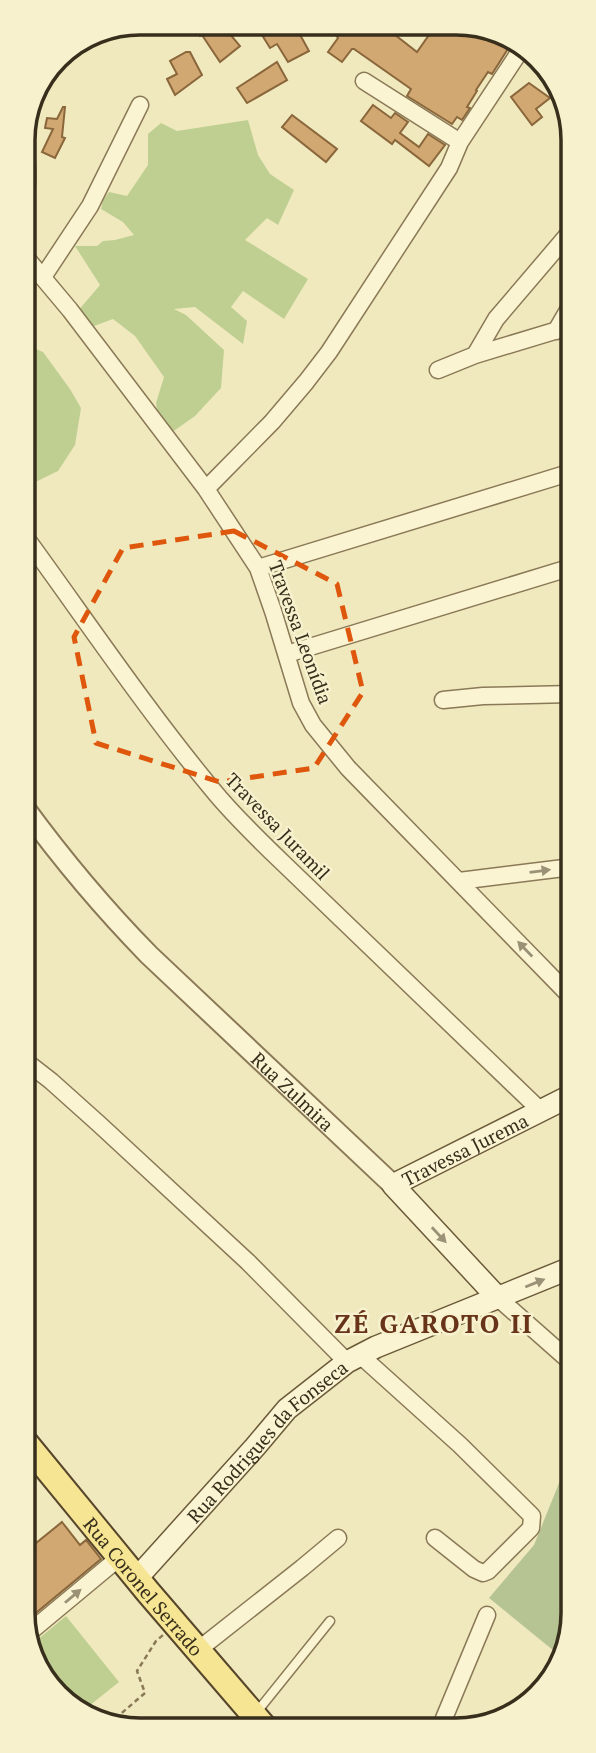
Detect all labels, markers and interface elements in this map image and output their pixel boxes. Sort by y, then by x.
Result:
street label: Travessa Leonídia [263,557,339,708]
street label: Travessa Juramil [220,767,336,885]
one-way arrow [529,866,551,877]
one-way arrow [517,941,533,958]
street label: Rua Zulmira [247,1046,340,1136]
street label: Travessa Jurema [397,1107,532,1191]
one-way arrow [431,1226,447,1243]
one-way arrow [524,1277,545,1288]
district label: ZÉ GAROTO II [334,1306,534,1340]
street label: Rua Rodrigues da Fonseca [181,1354,352,1528]
street label: Rua Coronel Serrado [79,1512,210,1661]
one-way arrow [64,1589,81,1604]

